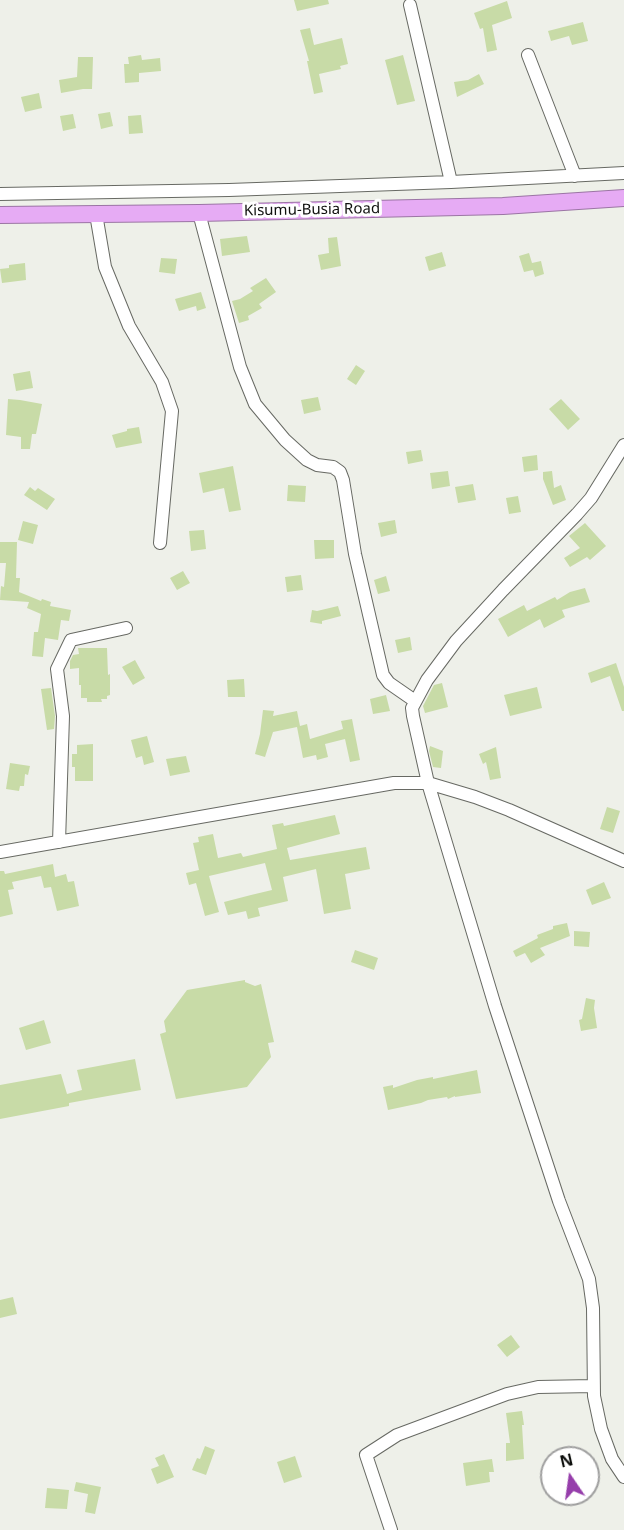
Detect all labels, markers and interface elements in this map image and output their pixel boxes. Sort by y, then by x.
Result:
street label: Kisumu-Busia Road [244,200,380,220]
north arrow [540,1446,600,1506]
text: N [558,1448,575,1473]

